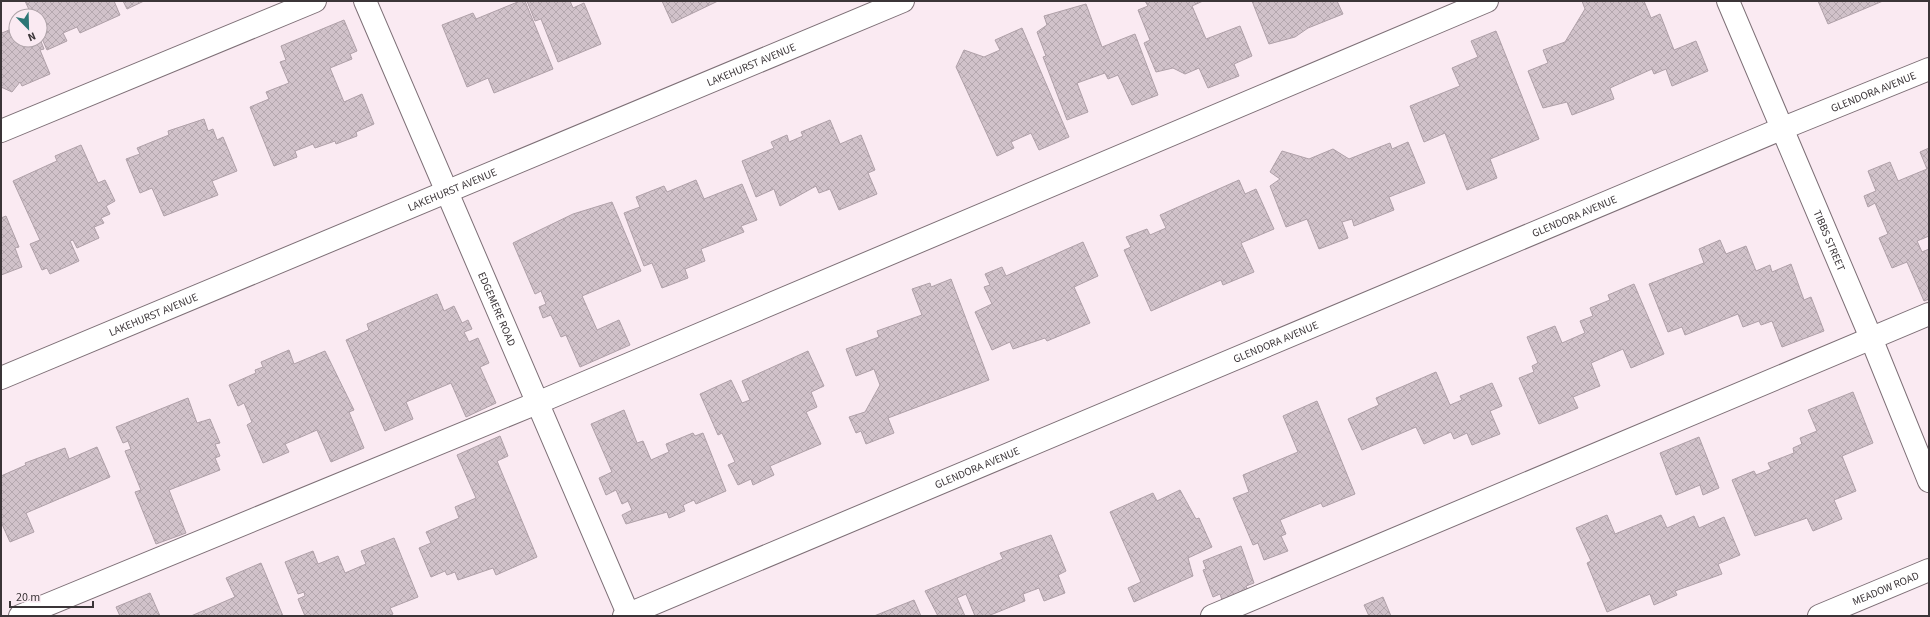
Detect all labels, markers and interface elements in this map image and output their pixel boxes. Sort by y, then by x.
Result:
north arrow [8,8,48,48]
text: N [25,28,38,45]
street label: LAKEHURST AVENUE [705,40,798,90]
street label: GLENDORA AVENUE [1829,68,1919,116]
street label: LAKEHURST AVENUE [406,165,499,215]
street label: GLENDORA AVENUE [1530,192,1619,241]
street label: TIBBS STREET [1809,208,1849,273]
street label: EDGEMERE ROAD [474,270,519,349]
street label: LAKEHURST AVENUE [107,290,200,340]
street label: GLENDORA AVENUE [1231,318,1321,367]
street label: GLENDORA AVENUE [932,443,1022,492]
street label: MEADOW ROAD [1850,568,1921,609]
scale bar [10,583,93,609]
text: 20 m [16,589,40,606]

